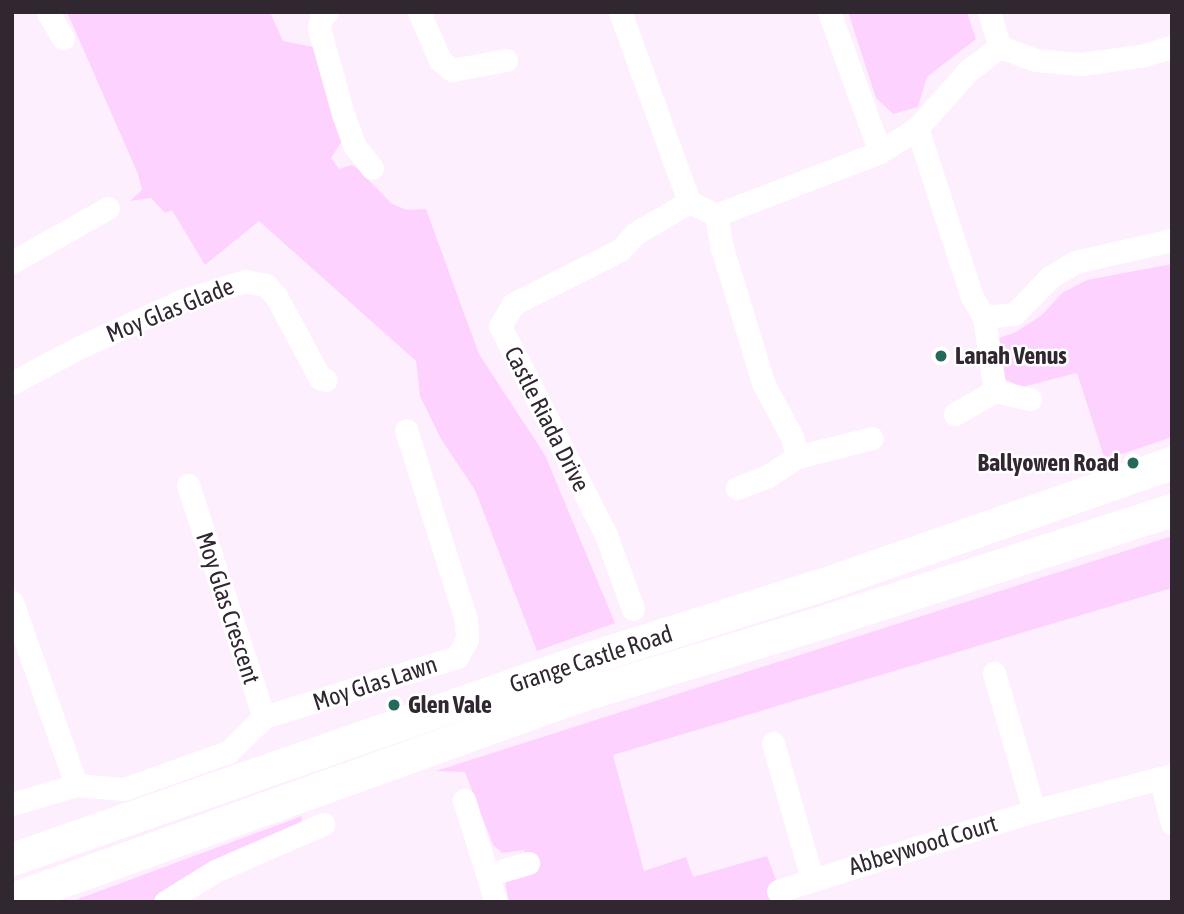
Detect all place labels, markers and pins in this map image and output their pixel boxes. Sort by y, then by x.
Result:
place label: Lanah Venus [955,342,1067,370]
marker: Lanah Venus [933,348,949,364]
place label: Ballyowen Road [978,449,1119,477]
marker: Ballyowen Road [1125,455,1141,471]
place label: Glen Vale [408,691,492,719]
marker: Glen Vale [386,697,402,713]

